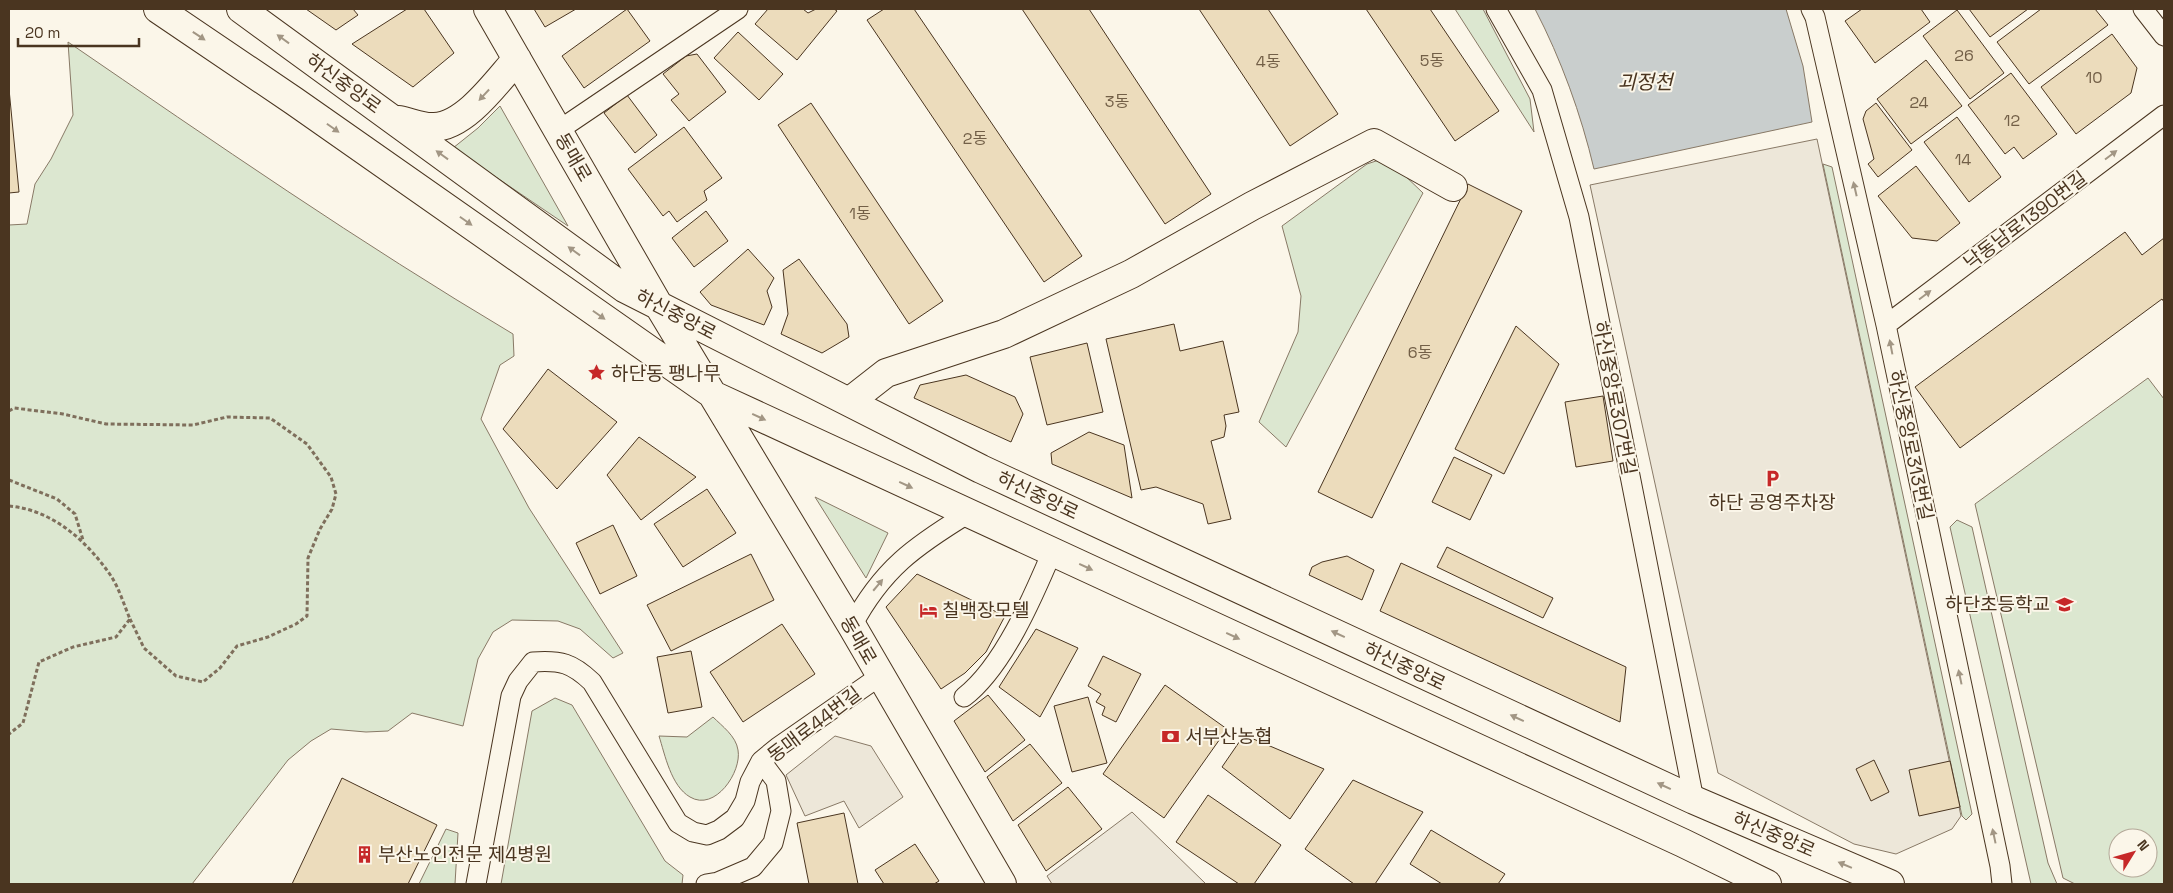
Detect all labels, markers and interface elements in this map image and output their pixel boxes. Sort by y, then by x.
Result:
scale bar [18,15,139,47]
text: 20 m [25,23,60,42]
one-way arrow [192,31,205,41]
one-way arrow [276,34,290,44]
house number: 26 [1954,45,1974,66]
street label: 하신중앙로 [301,48,386,119]
house number: 5동 [1420,50,1444,71]
house number: 4동 [1256,51,1281,72]
house number: 10 [2086,67,2102,88]
water label: 괴정천 [1617,69,1675,95]
one-way arrow [478,88,490,100]
house number: 3동 [1105,91,1129,112]
house number: 24 [1909,92,1929,113]
house number: 12 [2004,110,2020,131]
one-way arrow [326,123,339,133]
street label: 동매로 [550,128,598,186]
house number: 2동 [963,128,987,149]
house number: 14 [1955,149,1971,170]
one-way arrow [436,150,449,161]
one-way arrow [2104,150,2117,161]
street label: 낙동남로1390번길 [1959,166,2092,275]
one-way arrow [1851,181,1859,196]
house number: 1동 [849,203,871,224]
one-way arrow [459,216,472,226]
one-way arrow [567,246,580,256]
street label: 하신중앙로 [631,283,720,345]
one-way arrow [1918,290,1932,300]
one-way arrow [592,310,606,320]
street label: 하신중앙로307번길 [1587,319,1642,477]
one-way arrow [1887,339,1895,355]
house number: 6동 [1408,342,1433,363]
place label: 하단동 팽나무 [611,361,721,386]
place icon: 하단동 팽나무 [587,363,607,383]
street label: 하신중앙로313번길 [1882,368,1939,523]
one-way arrow [752,413,766,421]
street label: 하신중앙로 [993,466,1083,525]
parking icon: 하단 공영주차장 [1762,469,1782,489]
one-way arrow [899,481,913,489]
place label: 하단 공영주차장 [1708,490,1836,515]
one-way arrow [1079,564,1093,572]
one-way arrow [872,579,883,591]
place label: 하단초등학교 [1945,592,2050,617]
school or university icon: 하단초등학교 [2054,594,2074,614]
place label: 칠백장모텔 [942,598,1029,623]
hotel icon: 칠백장모텔 [918,600,938,620]
street label: 동매로 [835,611,883,669]
one-way arrow [1331,630,1345,638]
one-way arrow [1226,632,1240,640]
street label: 하신중앙로 [1360,637,1450,696]
one-way arrow [1956,669,1964,685]
street label: 동매로44번길 [762,681,866,768]
one-way arrow [1510,713,1524,721]
place label: 서부산농협 [1185,724,1272,749]
bank icon: 서부산농협 [1161,726,1181,746]
one-way arrow [1657,782,1671,790]
street label: 하신중앙로 [1729,806,1819,863]
north arrow [2108,828,2158,878]
one-way arrow [1990,829,1998,844]
text: N [2133,836,2153,854]
place label: 부산노인전문 제4병원 [378,842,552,867]
building icon: 부산노인전문 제4병원 [354,844,374,864]
one-way arrow [1838,860,1852,868]

